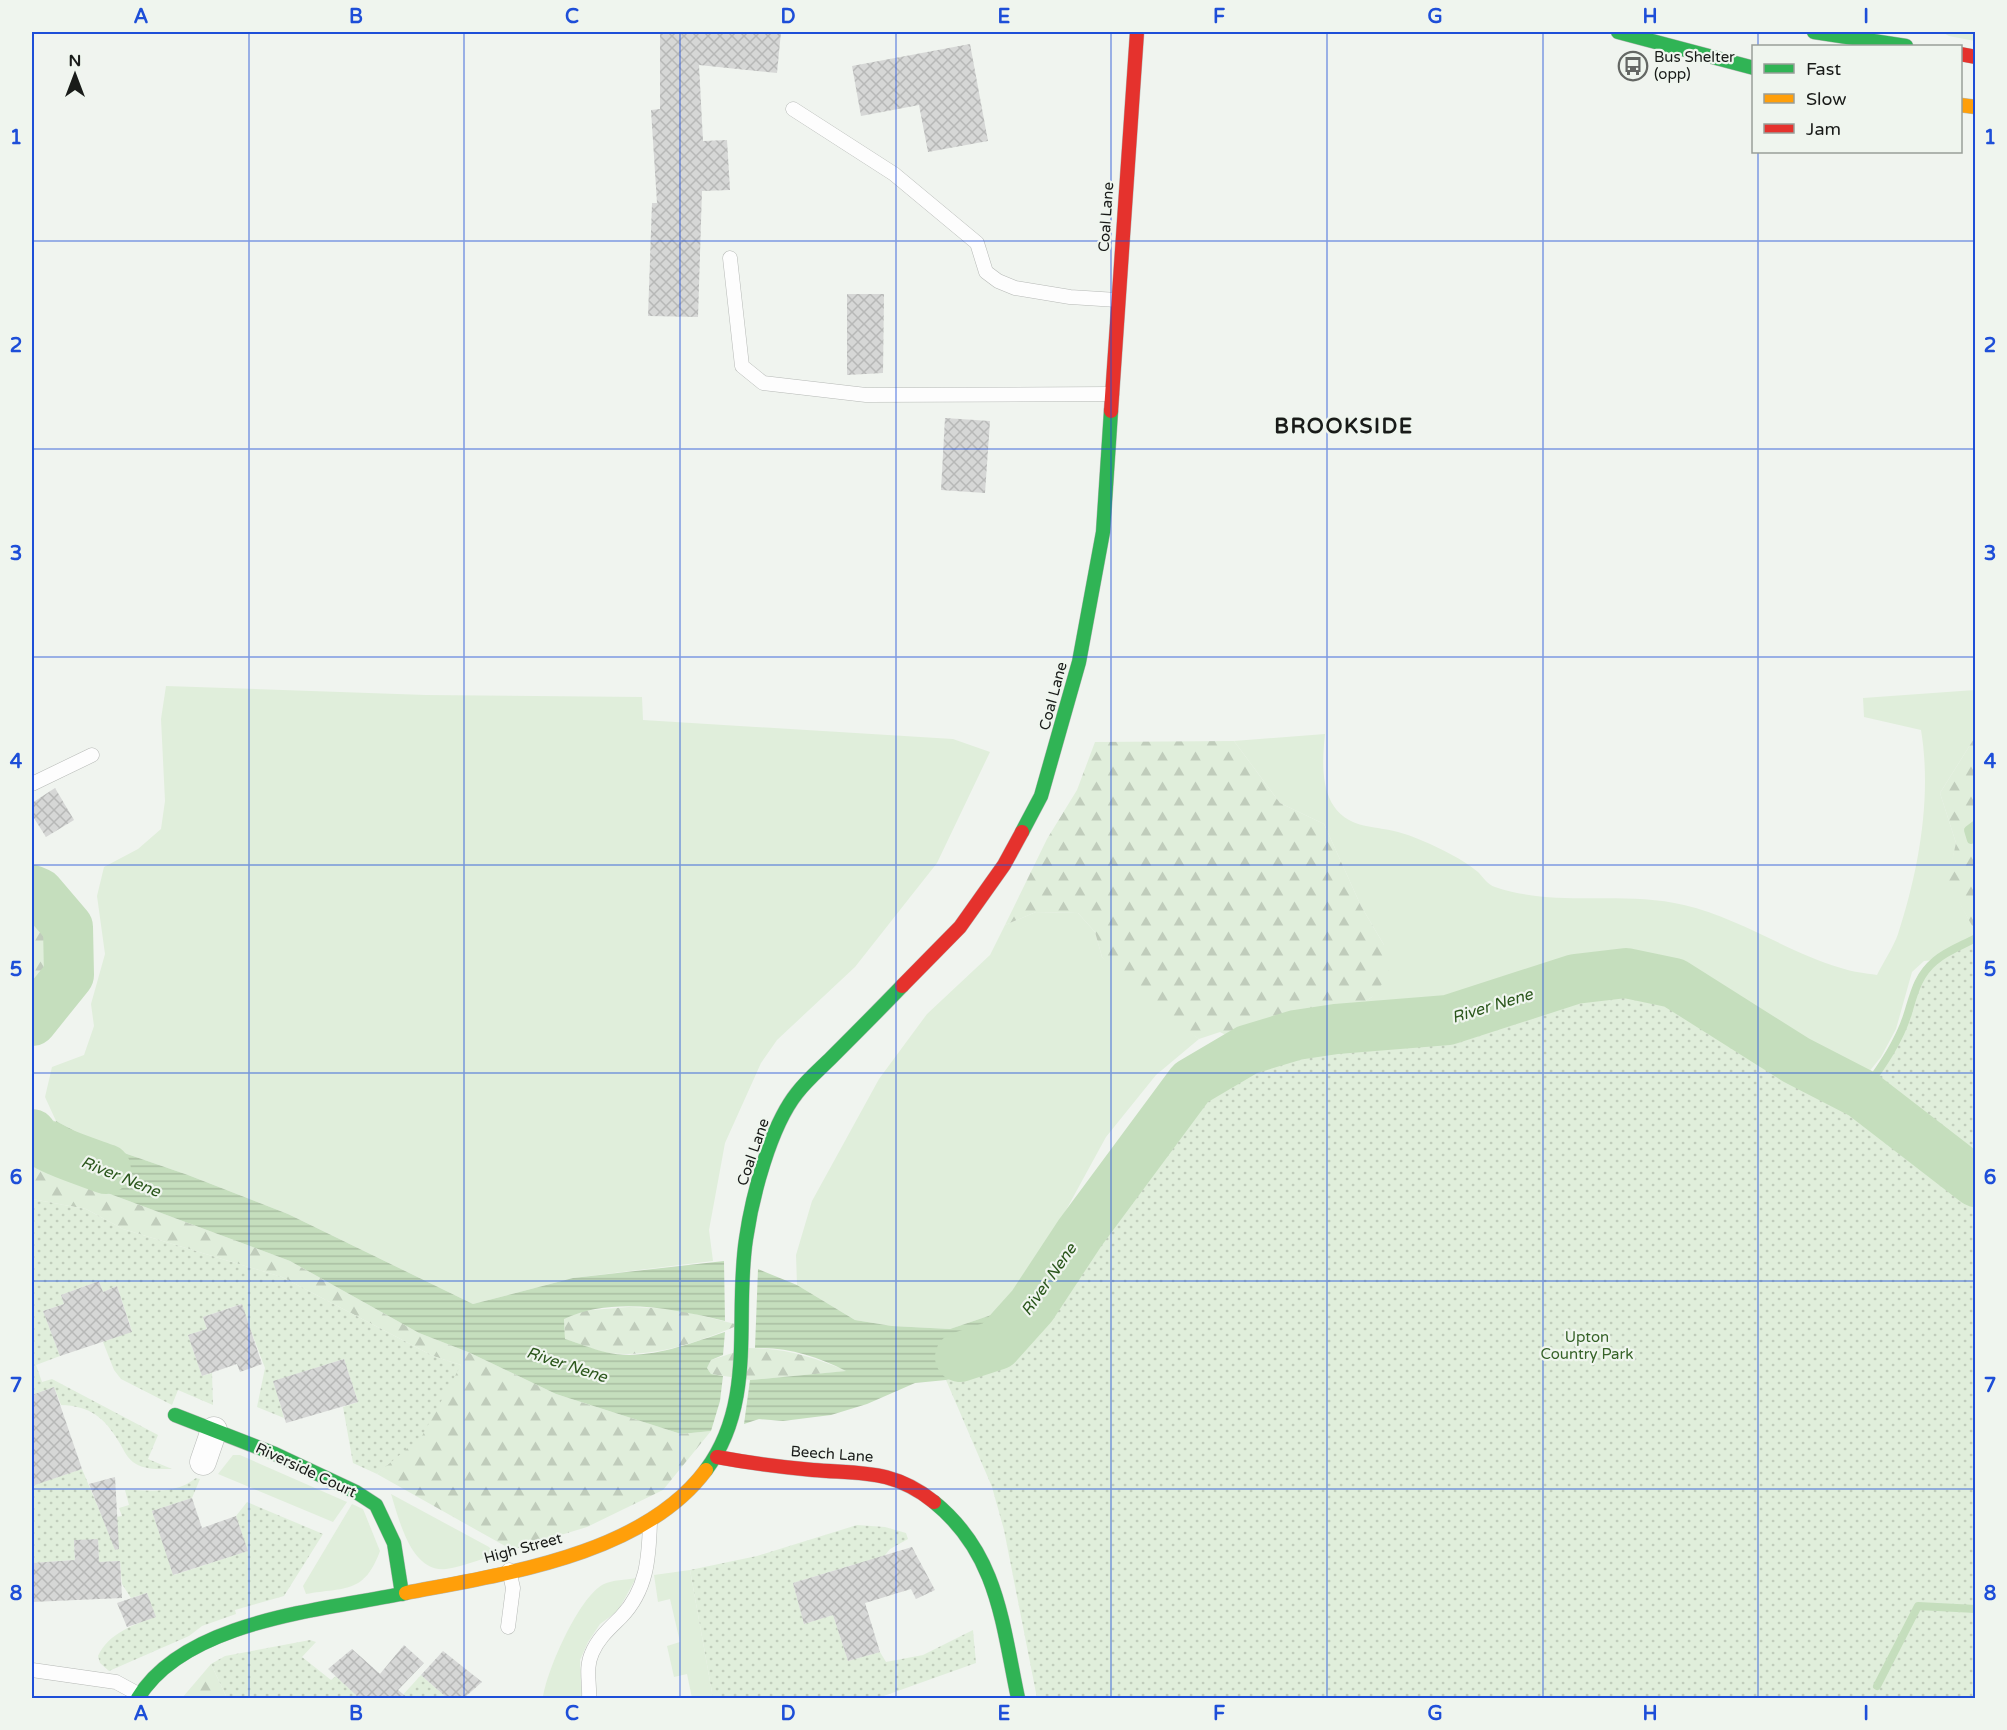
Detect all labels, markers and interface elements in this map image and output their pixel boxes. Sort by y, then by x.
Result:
text: A [134,5,149,29]
text: B [349,5,363,29]
text: C [565,5,579,29]
text: D [780,5,796,29]
text: E [998,5,1011,29]
text: F [1213,5,1225,29]
text: G [1427,5,1443,29]
text: H [1642,5,1658,29]
text: I [1863,5,1869,29]
north arrow [45,45,105,105]
legend [1752,45,1962,153]
place label: Bus Shelter (opp) [1654,48,1735,83]
bus stop icon: Bus Shelter (opp) [1617,50,1649,82]
text: N [69,51,81,71]
text: Fast [1806,58,1841,80]
text: Slow [1806,88,1847,110]
text: Jam [1806,118,1841,140]
text: 1 [10,126,22,150]
text: 1 [1984,126,1996,150]
street label: Coal Lane [1095,181,1117,253]
text: 2 [10,334,22,358]
text: 2 [1984,334,1996,358]
district label: BROOKSIDE [1274,414,1414,439]
text: 3 [10,542,22,566]
text: 3 [1984,542,1996,566]
street label: Coal Lane [1035,660,1071,732]
text: 4 [10,750,23,774]
text: 4 [1984,750,1997,774]
text: 5 [10,958,22,982]
text: 5 [1984,958,1996,982]
water label: River Nene [1449,984,1536,1028]
street label: Coal Lane [733,1116,773,1188]
water label: River Nene [78,1152,164,1202]
text: 6 [10,1166,22,1190]
text: 6 [1984,1166,1996,1190]
water label: River Nene [1017,1239,1082,1320]
park label: Upton Country Park [1541,1328,1633,1363]
water label: River Nene [524,1343,610,1388]
text: 7 [10,1374,22,1398]
text: 7 [1984,1374,1996,1398]
street label: Riverside Court [253,1439,360,1501]
street label: Beech Lane [790,1442,874,1466]
street label: High Street [482,1529,564,1567]
text: 8 [10,1582,22,1606]
text: 8 [1984,1582,1996,1606]
text: A [134,1702,149,1726]
text: B [349,1702,363,1726]
text: C [565,1702,579,1726]
text: D [780,1702,796,1726]
text: E [998,1702,1011,1726]
text: F [1213,1702,1225,1726]
text: G [1427,1702,1443,1726]
text: H [1642,1702,1658,1726]
text: I [1863,1702,1869,1726]

